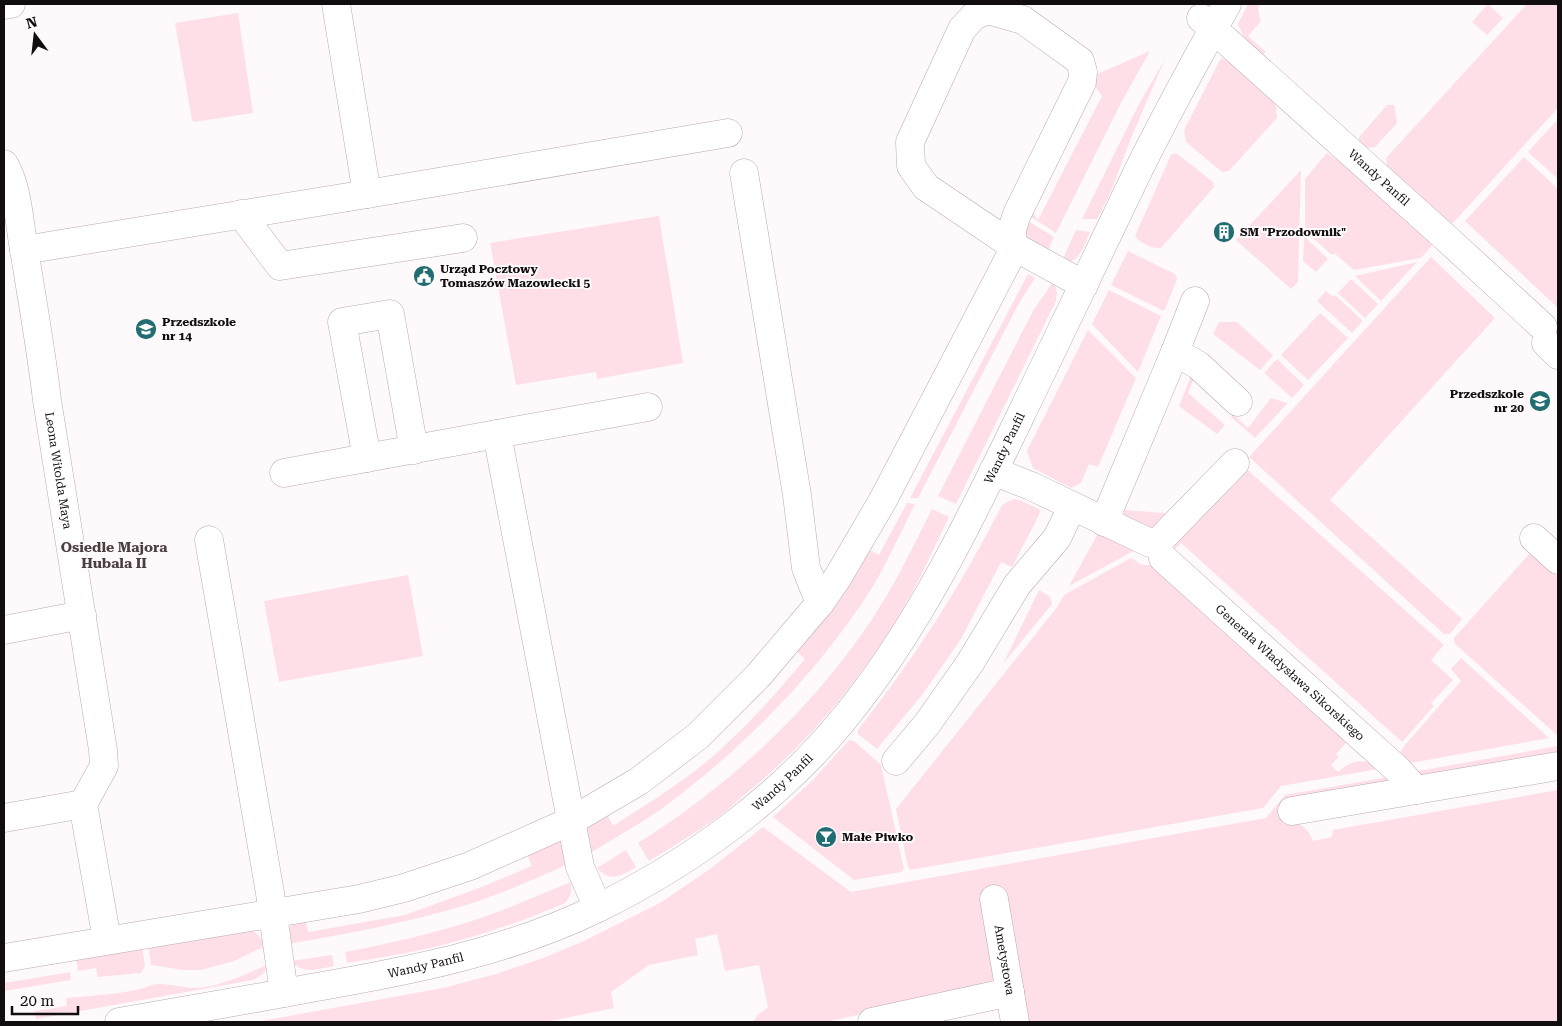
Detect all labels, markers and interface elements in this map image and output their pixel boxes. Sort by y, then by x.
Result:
north arrow [10,10,60,60]
text: N [24,13,39,32]
street label: Wandy Panfil [1345,147,1413,209]
building icon: SM "Przodownik" [1212,220,1236,244]
place label: SM "Przodownik" [1240,225,1346,239]
place label: Urząd Pocztowy Tomaszów Mazowiecki 5 [440,262,590,290]
public building icon: Urząd Pocztowy Tomaszów Mazowiecki 5 [412,264,436,288]
place label: Przedszkole nr 14 [162,315,236,343]
school or university icon: Przedszkole nr 14 [134,317,158,341]
place label: Przedszkole nr 20 [1450,387,1524,415]
school or university icon: Przedszkole nr 20 [1528,389,1552,413]
street label: Wandy Panfil [981,410,1028,486]
street label: Leona Witolda Maya [42,411,75,531]
district label: Osiedle Majora Hubala II [61,539,168,571]
street label: Generała Władysława Sikorskiego [1213,602,1367,743]
street label: Wandy Panfil [749,751,816,814]
bar icon: Małe Piwko [814,825,838,849]
place label: Małe Piwko [842,830,913,844]
street label: Ametystowa [992,924,1017,997]
street label: Wandy Panfil [387,950,465,981]
scale bar [12,984,79,1016]
text: 20 m [20,992,55,1010]

